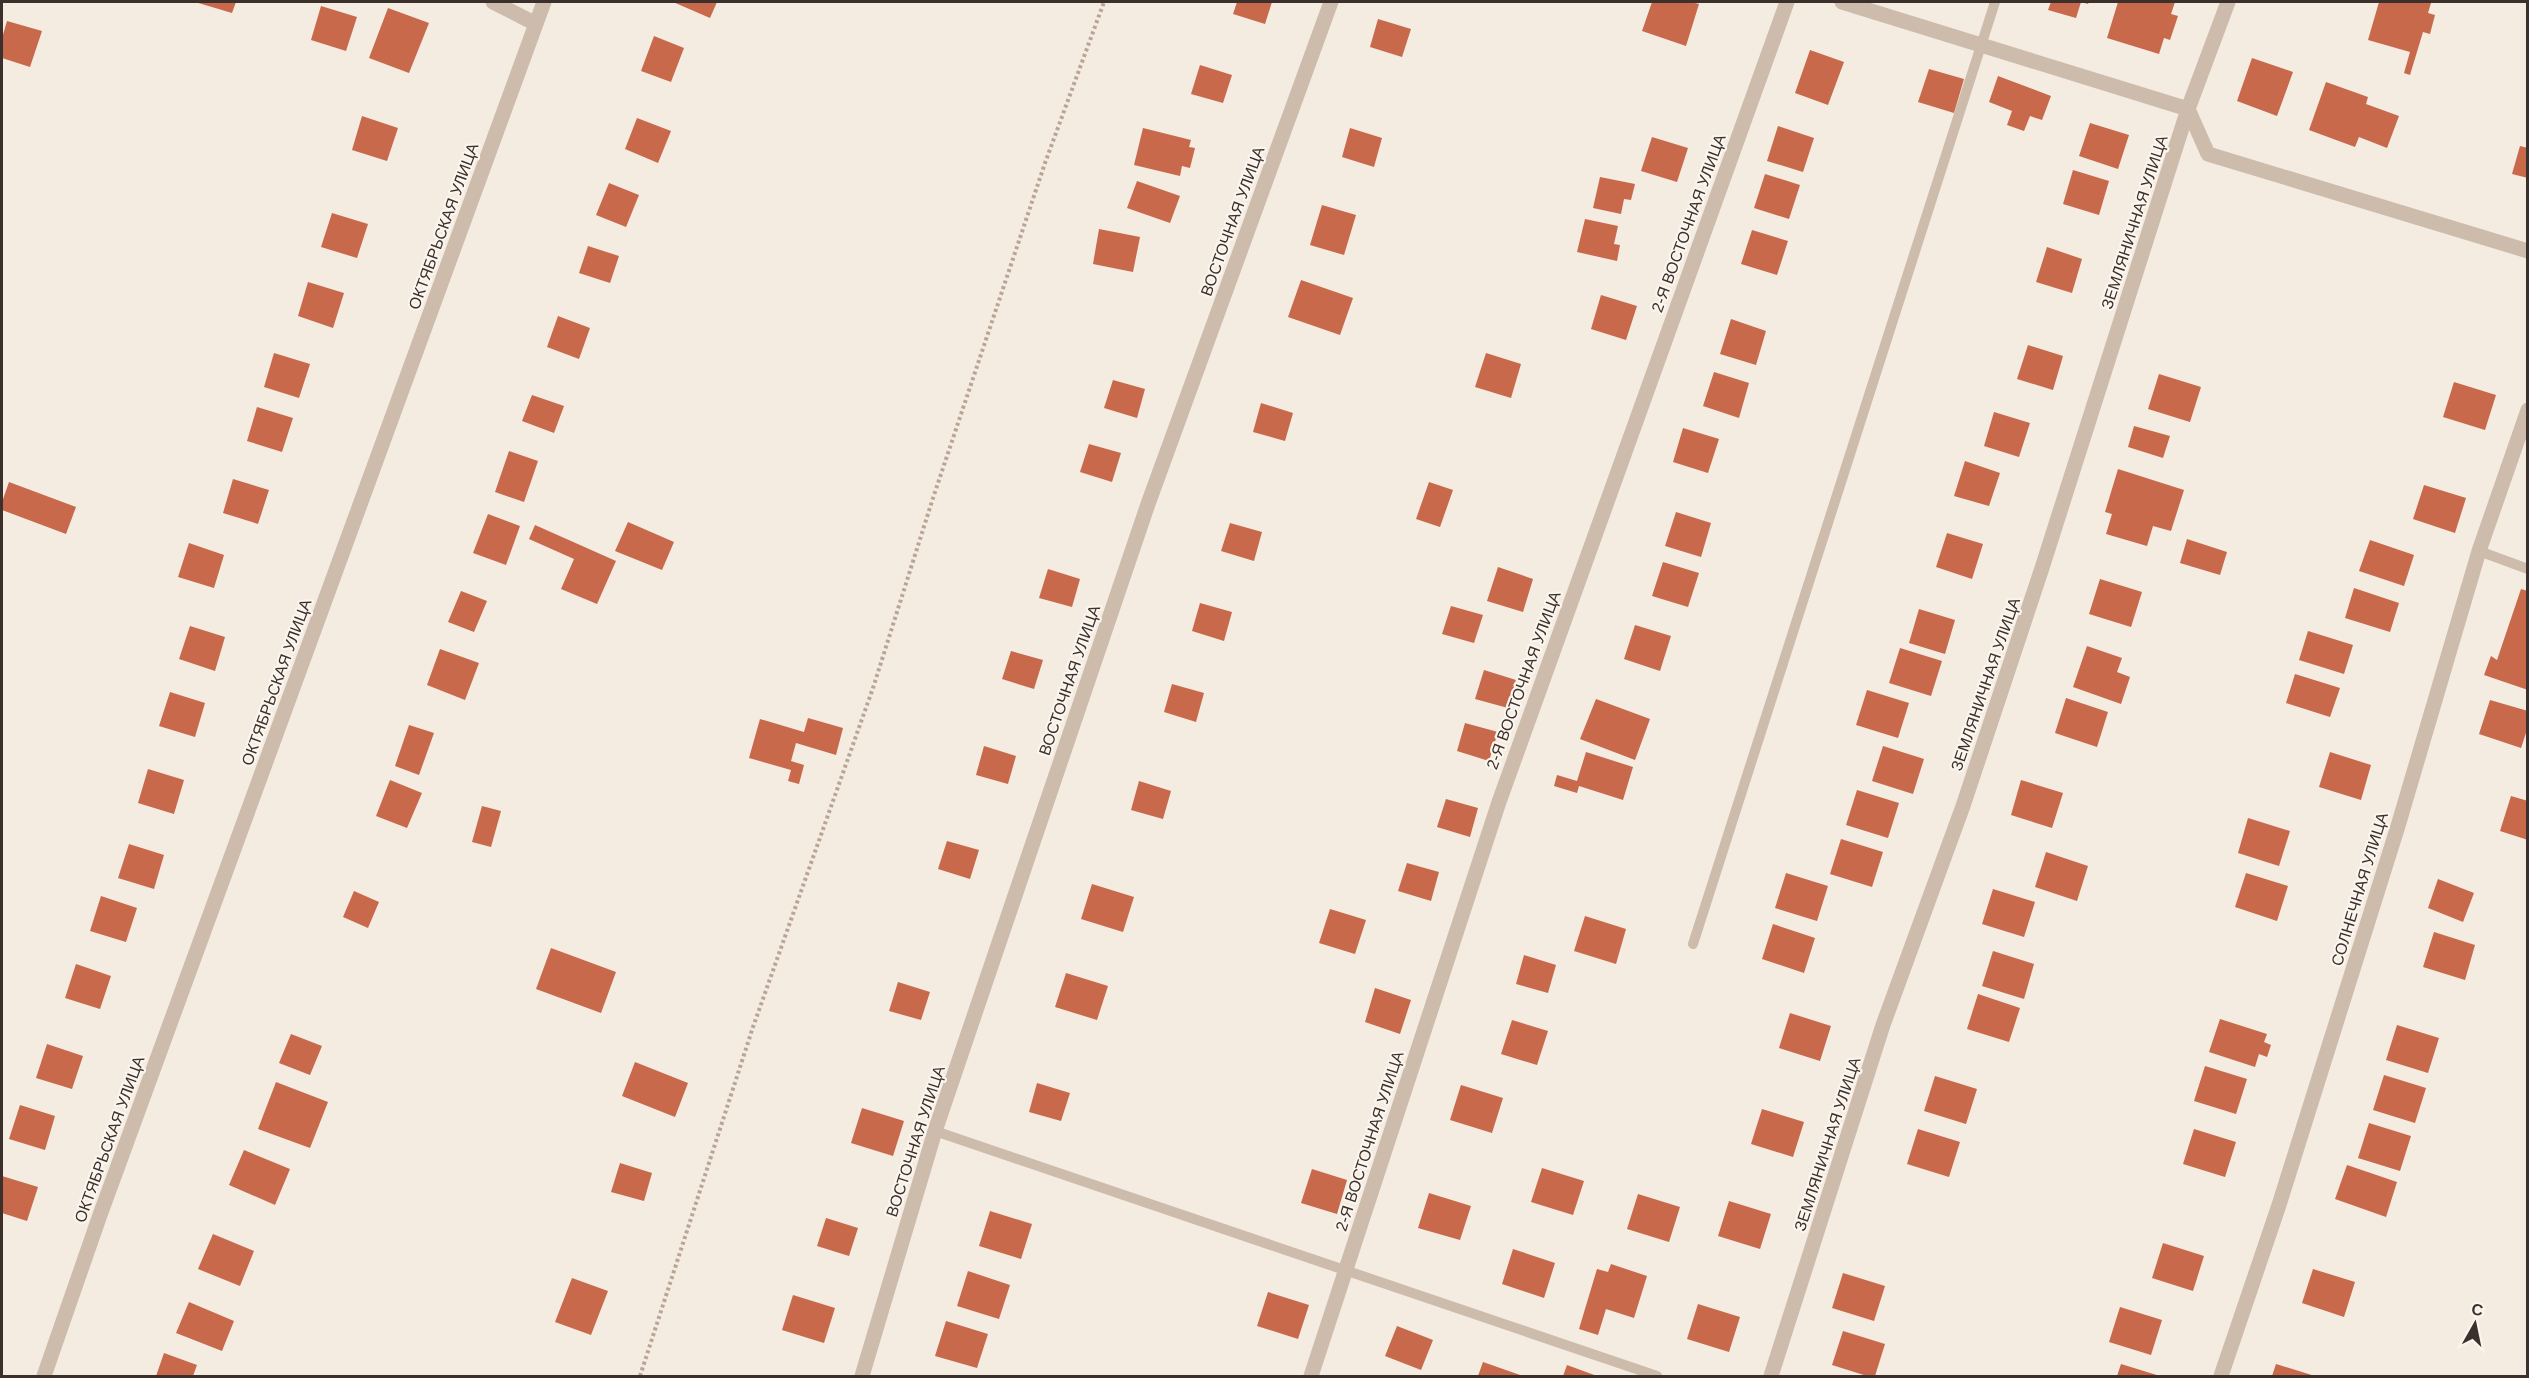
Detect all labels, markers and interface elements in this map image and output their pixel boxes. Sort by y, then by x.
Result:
street label: 2-Я ВОСТОЧНАЯ УЛИЦА [1648,132,1729,314]
street label: ЗЕМЛЯНИЧНАЯ УЛИЦА [2098,133,2171,311]
street label: ОКТЯБРЬСКАЯ УЛИЦА [405,140,482,312]
street label: ВОСТОЧНАЯ УЛИЦА [1197,144,1268,298]
street label: 2-Я ВОСТОЧНАЯ УЛИЦА [1483,589,1564,771]
street label: ЗЕМЛЯНИЧНАЯ УЛИЦА [1948,595,2023,773]
street label: ОКТЯБРЬСКАЯ УЛИЦА [238,596,315,768]
street label: ВОСТОЧНАЯ УЛИЦА [1036,602,1103,758]
street label: СОЛНЕЧНАЯ УЛИЦА [2328,810,2391,968]
street label: 2-Я ВОСТОЧНАЯ УЛИЦА [1332,1049,1407,1233]
street label: ОКТЯБРЬСКАЯ УЛИЦА [71,1053,148,1225]
street label: ЗЕМЛЯНИЧНАЯ УЛИЦА [1791,1055,1864,1233]
street label: ВОСТОЧНАЯ УЛИЦА [883,1063,948,1219]
north arrow [2445,1294,2505,1354]
text: С [2470,1300,2485,1319]

